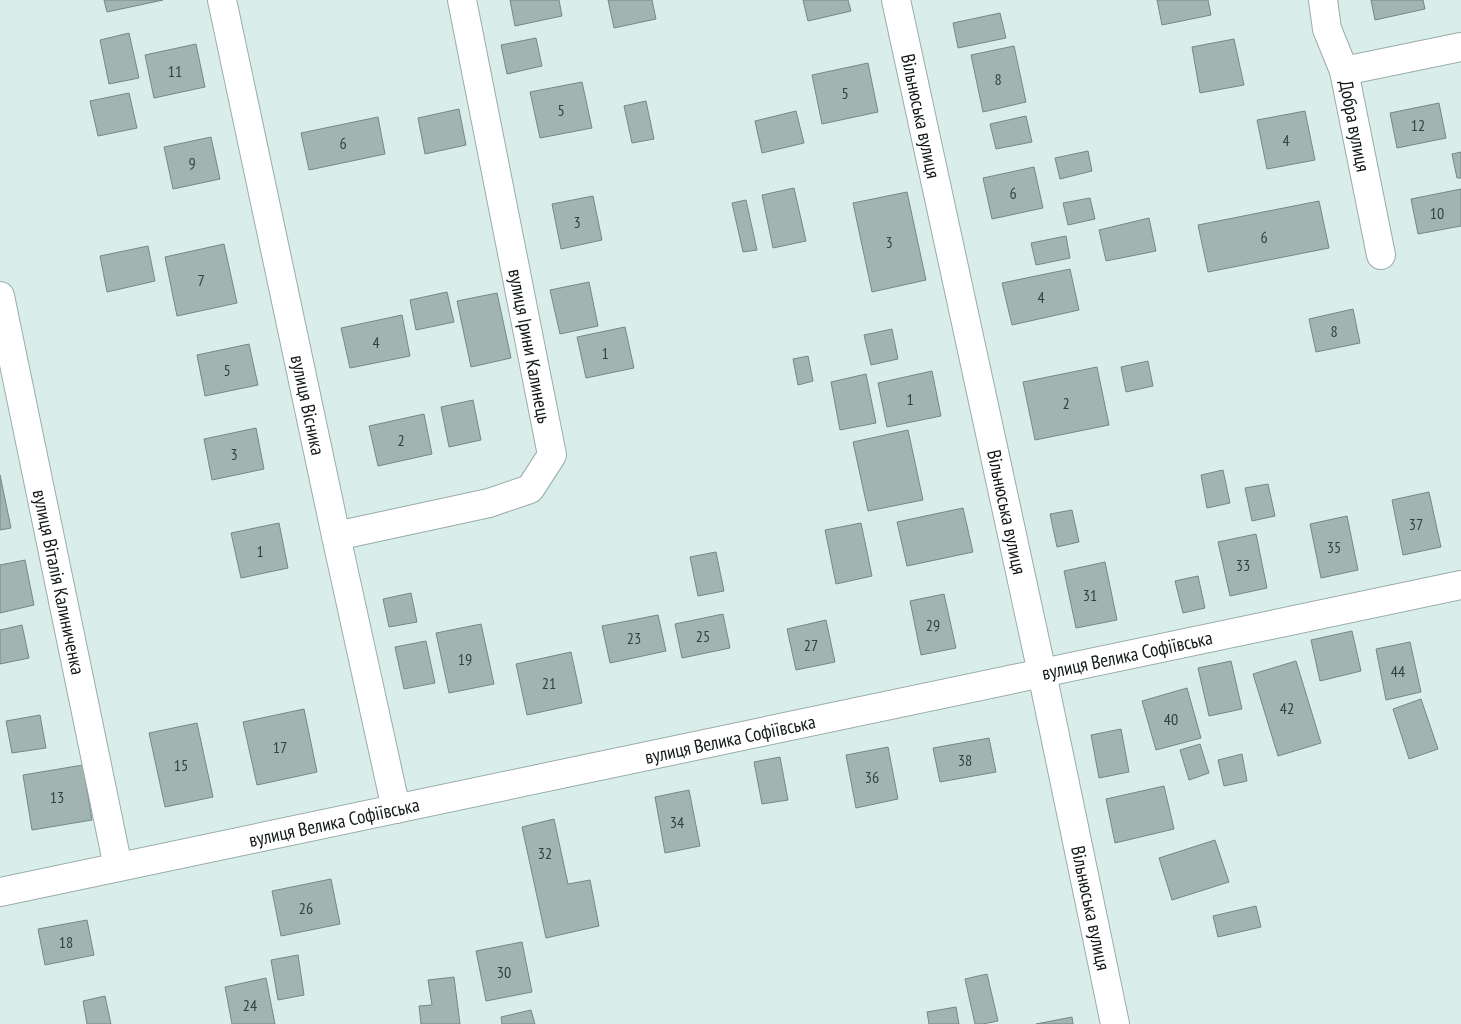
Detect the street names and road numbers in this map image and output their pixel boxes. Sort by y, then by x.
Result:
street label: Вільнюська вулиця [896,52,946,180]
street label: Добра вулиця [1334,78,1376,174]
street label: вулиця Ірини Калинець [503,267,557,425]
street label: вулиця Вісника [286,353,330,457]
street label: Вільнюська вулиця [982,448,1032,576]
street label: вулиця Віталія Калиниченка [28,487,90,677]
street label: вулиця Велика Софіївська [1039,625,1215,685]
street label: вулиця Велика Софіївська [642,709,818,769]
street label: вулиця Велика Софіївська [246,792,422,852]
street label: Вільнюська вулиця [1066,844,1116,972]

